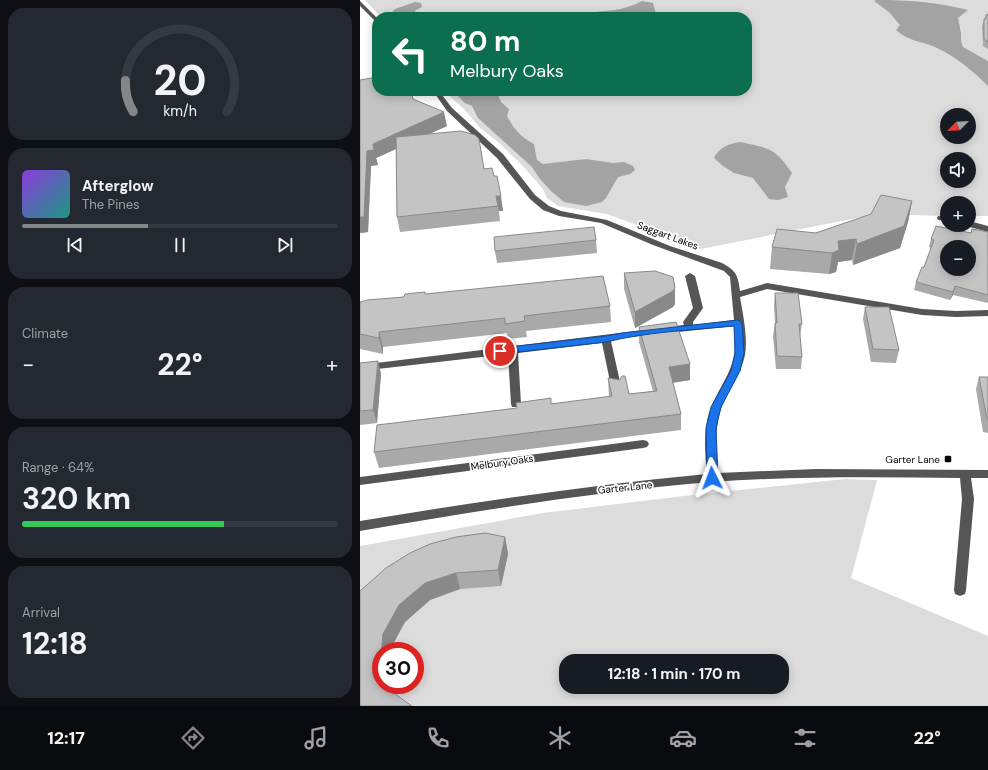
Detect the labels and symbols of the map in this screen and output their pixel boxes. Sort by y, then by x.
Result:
north arrow [940,108,976,144]
street label: Saggart Lakes [635,218,700,253]
pin [483,334,517,368]
street label: Melbury Oaks [470,452,534,473]
place label: Garter Lane [885,453,940,466]
marker: Garter Lane [943,454,953,464]
position arrow [691,457,733,499]
street label: Garter Lane [597,478,653,497]
speed limit sign: 30 [372,642,424,694]

